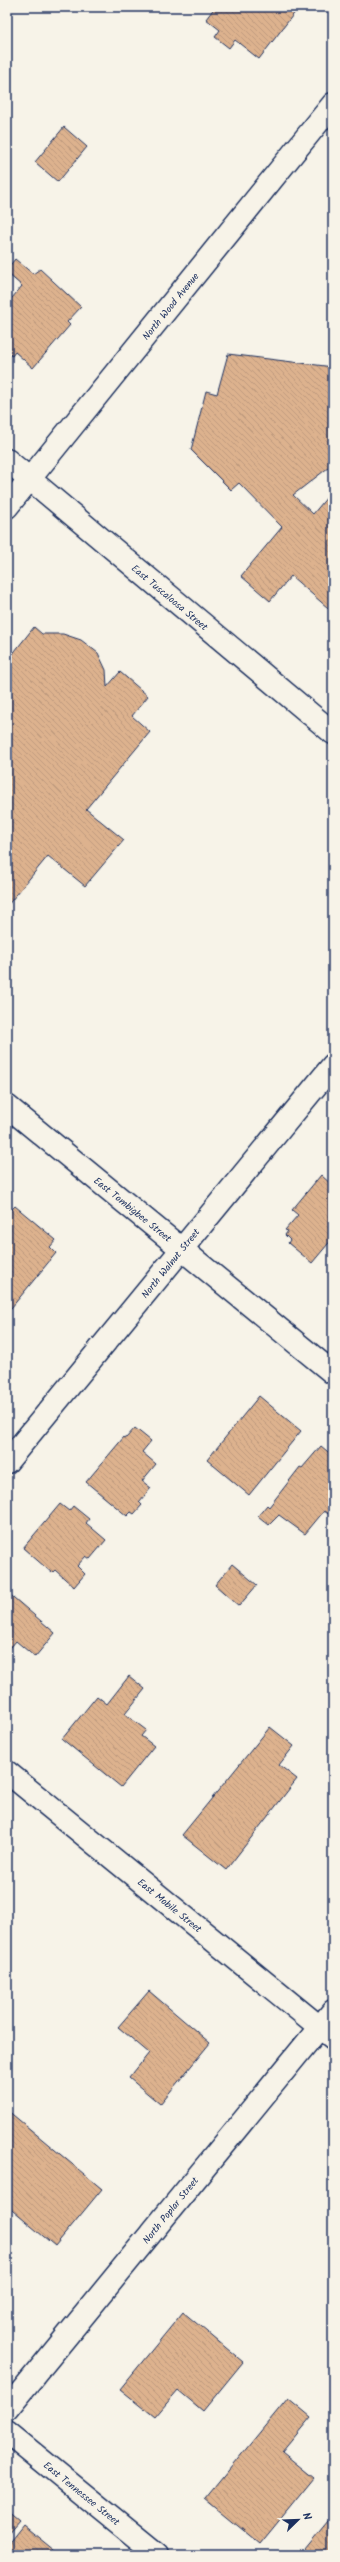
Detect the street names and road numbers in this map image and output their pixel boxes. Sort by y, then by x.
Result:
street label: North Wood Avenue [138,269,203,344]
street label: East Tuscaloosa Street [127,561,211,635]
street label: East Tombigbee Street [90,1173,175,1246]
street label: North Walnut Street [137,1225,204,1302]
street label: East Mobile Street [134,1875,205,1937]
street label: North Poplar Street [139,2173,203,2248]
street label: East Tennessee Street [40,2458,123,2530]

